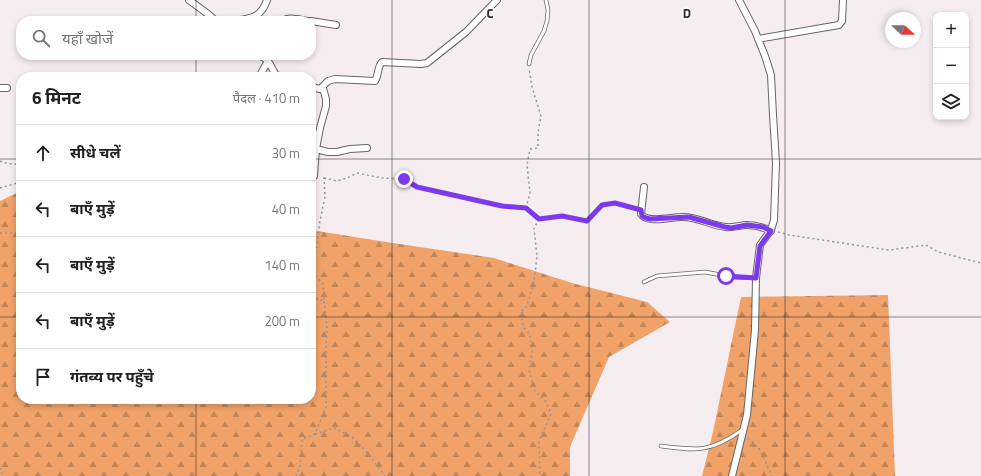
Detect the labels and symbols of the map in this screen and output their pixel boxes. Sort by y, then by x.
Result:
text: C [486,3,494,23]
text: D [683,3,691,23]
north arrow [885,12,921,48]
route end [395,170,413,188]
route start [717,267,735,285]

